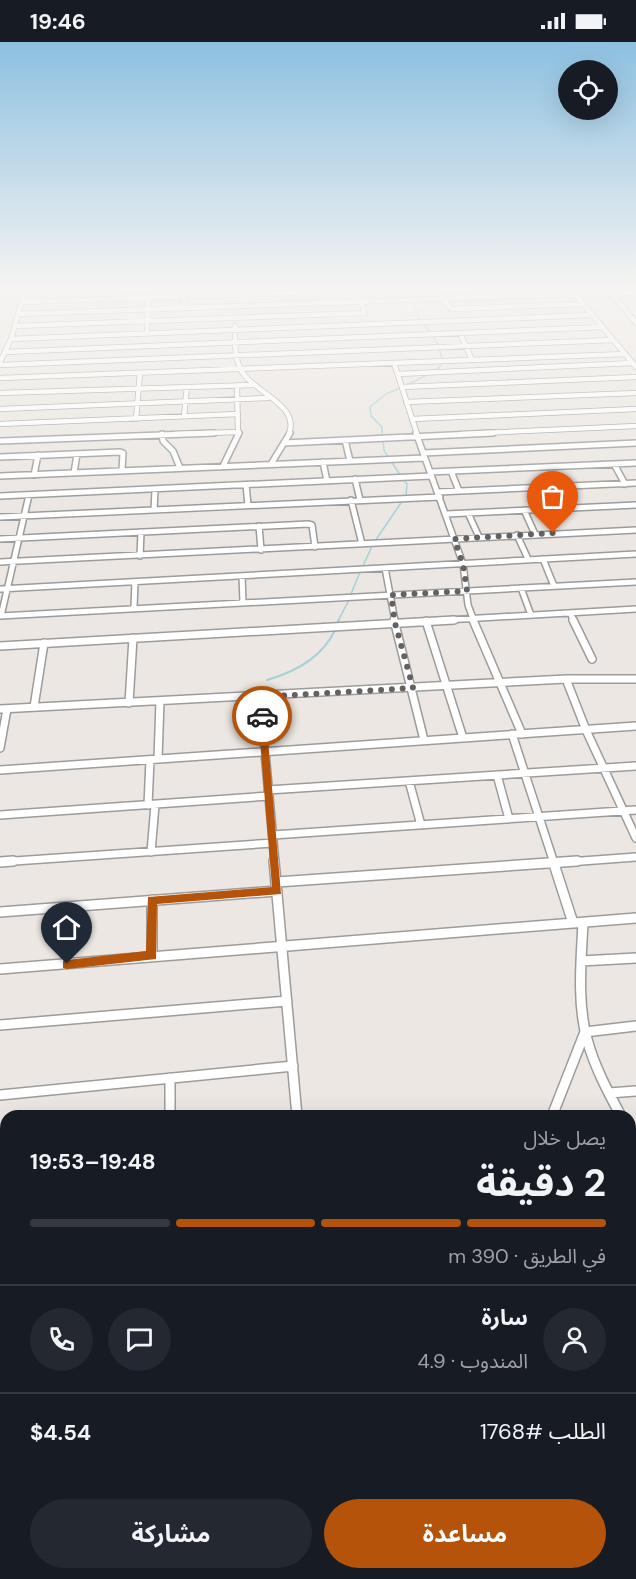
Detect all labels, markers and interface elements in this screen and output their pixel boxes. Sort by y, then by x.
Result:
text: 19:46 [30,7,86,36]
map controls [558,60,618,120]
button: locate [558,60,618,120]
pin [527,471,578,533]
icon: bag [536,480,569,513]
courier [232,686,292,746]
icon: car [246,700,279,733]
pin [41,902,92,964]
icon: home [50,911,83,944]
text: يصل خلال [523,1125,606,1151]
text: 19:48–19:53 [30,1147,156,1176]
text: 2 دقيقة [476,1157,606,1208]
text: في الطريق · 390 m [448,1243,606,1269]
text: سارة [482,1303,528,1332]
button: phone [30,1308,93,1371]
button: chat [108,1308,171,1371]
button: person [543,1308,606,1371]
text: المندوب · 4.9 [418,1348,528,1374]
text: الطلب #1768 [480,1417,606,1446]
text: $4.54 [30,1418,91,1447]
button: مشاركة [30,1499,312,1568]
button: مساعدة [324,1499,606,1568]

